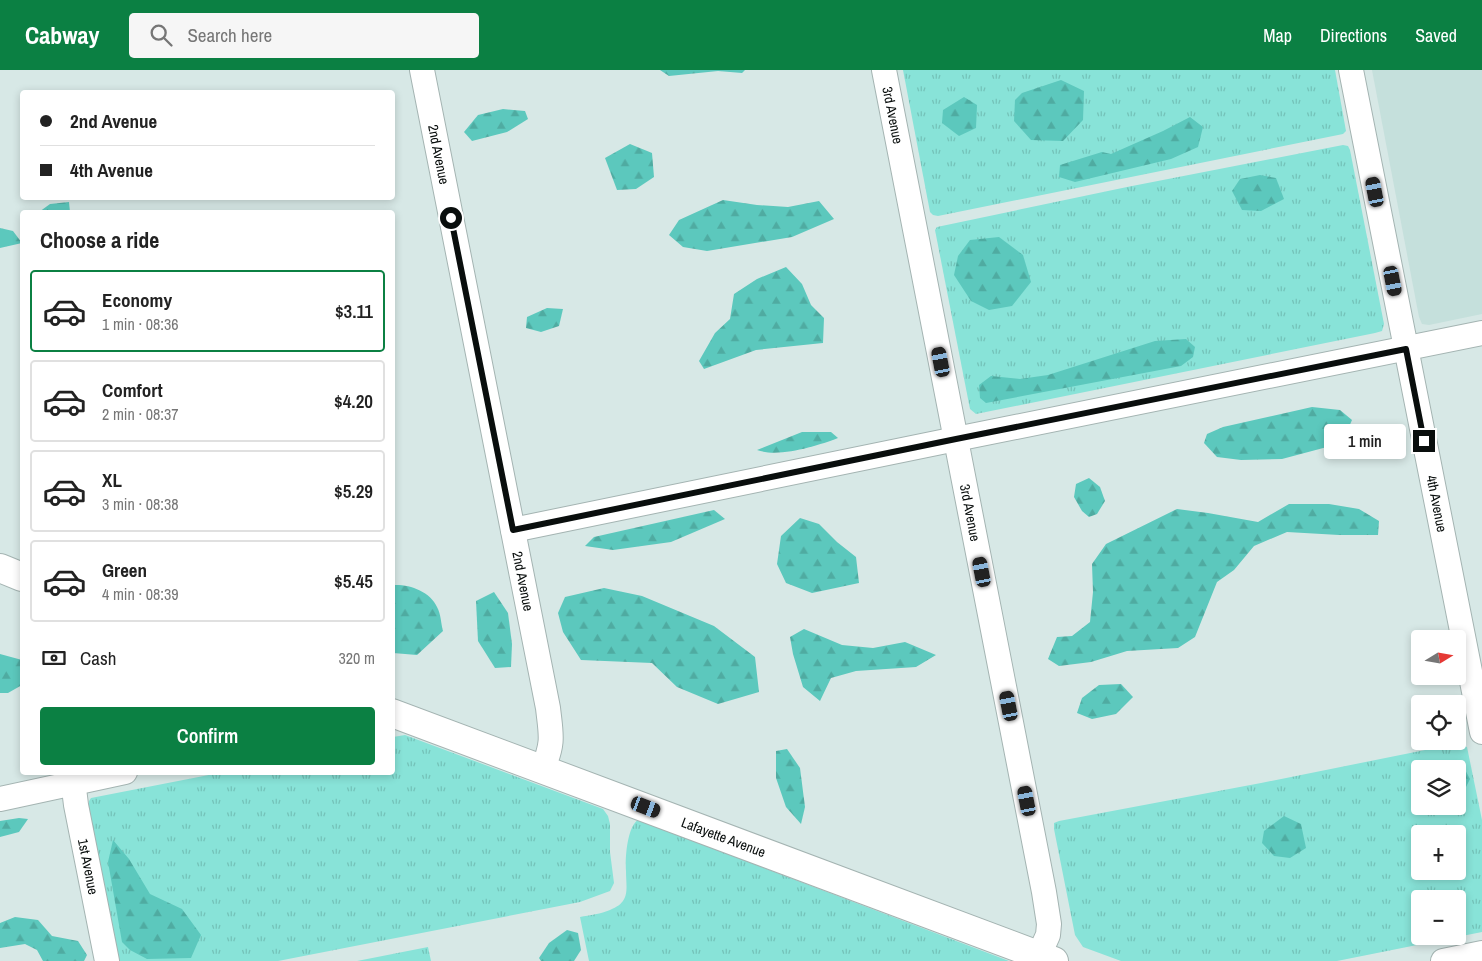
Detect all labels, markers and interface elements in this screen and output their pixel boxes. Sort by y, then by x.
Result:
search box [129,13,479,58]
text: Cabway [25,19,99,51]
icon: search [147,21,175,49]
text: Search here [187,22,272,48]
text: Map [1263,23,1292,48]
text: Directions [1320,23,1387,48]
text: Saved [1415,23,1457,48]
street label: 3rd Avenue [878,85,907,145]
text: 2nd Avenue [70,108,157,134]
street label: 2nd Avenue [424,123,453,186]
text: 4th Avenue [70,157,153,183]
car [1364,176,1385,208]
route start [440,207,462,229]
text: Choose a ride [40,225,159,255]
car [1382,265,1403,297]
text: Economy [102,287,172,313]
icon: car [42,289,87,334]
text: $3.11 [335,298,373,324]
text: 1 min · 08:36 [102,313,179,335]
car [930,346,951,378]
text: Comfort [102,377,163,403]
icon: car [42,379,87,424]
text: $4.20 [334,388,373,414]
text: 2 min · 08:37 [102,403,179,425]
callout: 1 min [1324,424,1406,458]
text: 1 min [1348,430,1382,452]
route end [1413,430,1435,452]
text: XL [102,467,122,493]
icon: car [42,469,87,514]
street label: 4th Avenue [1422,474,1451,533]
text: $5.29 [334,478,373,504]
street label: 3rd Avenue [956,483,985,543]
text: 3 min · 08:38 [102,493,179,515]
street label: 2nd Avenue [508,550,538,613]
car [971,556,992,588]
text: Green [102,557,147,583]
icon: car [42,559,87,604]
text: $5.45 [334,568,373,594]
text: 4 min · 08:39 [102,583,179,605]
north arrow [1411,630,1466,685]
map controls [1411,630,1466,945]
icon: cash [40,644,68,672]
text: Cash [80,645,116,671]
text: 320 m [339,647,375,669]
car [998,690,1019,722]
button: locate [1411,695,1466,750]
button: Confirm [40,707,375,765]
button: layers [1411,760,1466,815]
car [1016,785,1037,817]
car [629,795,662,819]
street label: Lafayette Avenue [679,813,768,861]
button: + [1411,825,1466,880]
street label: 1st Avenue [74,837,103,896]
button: − [1411,890,1466,945]

